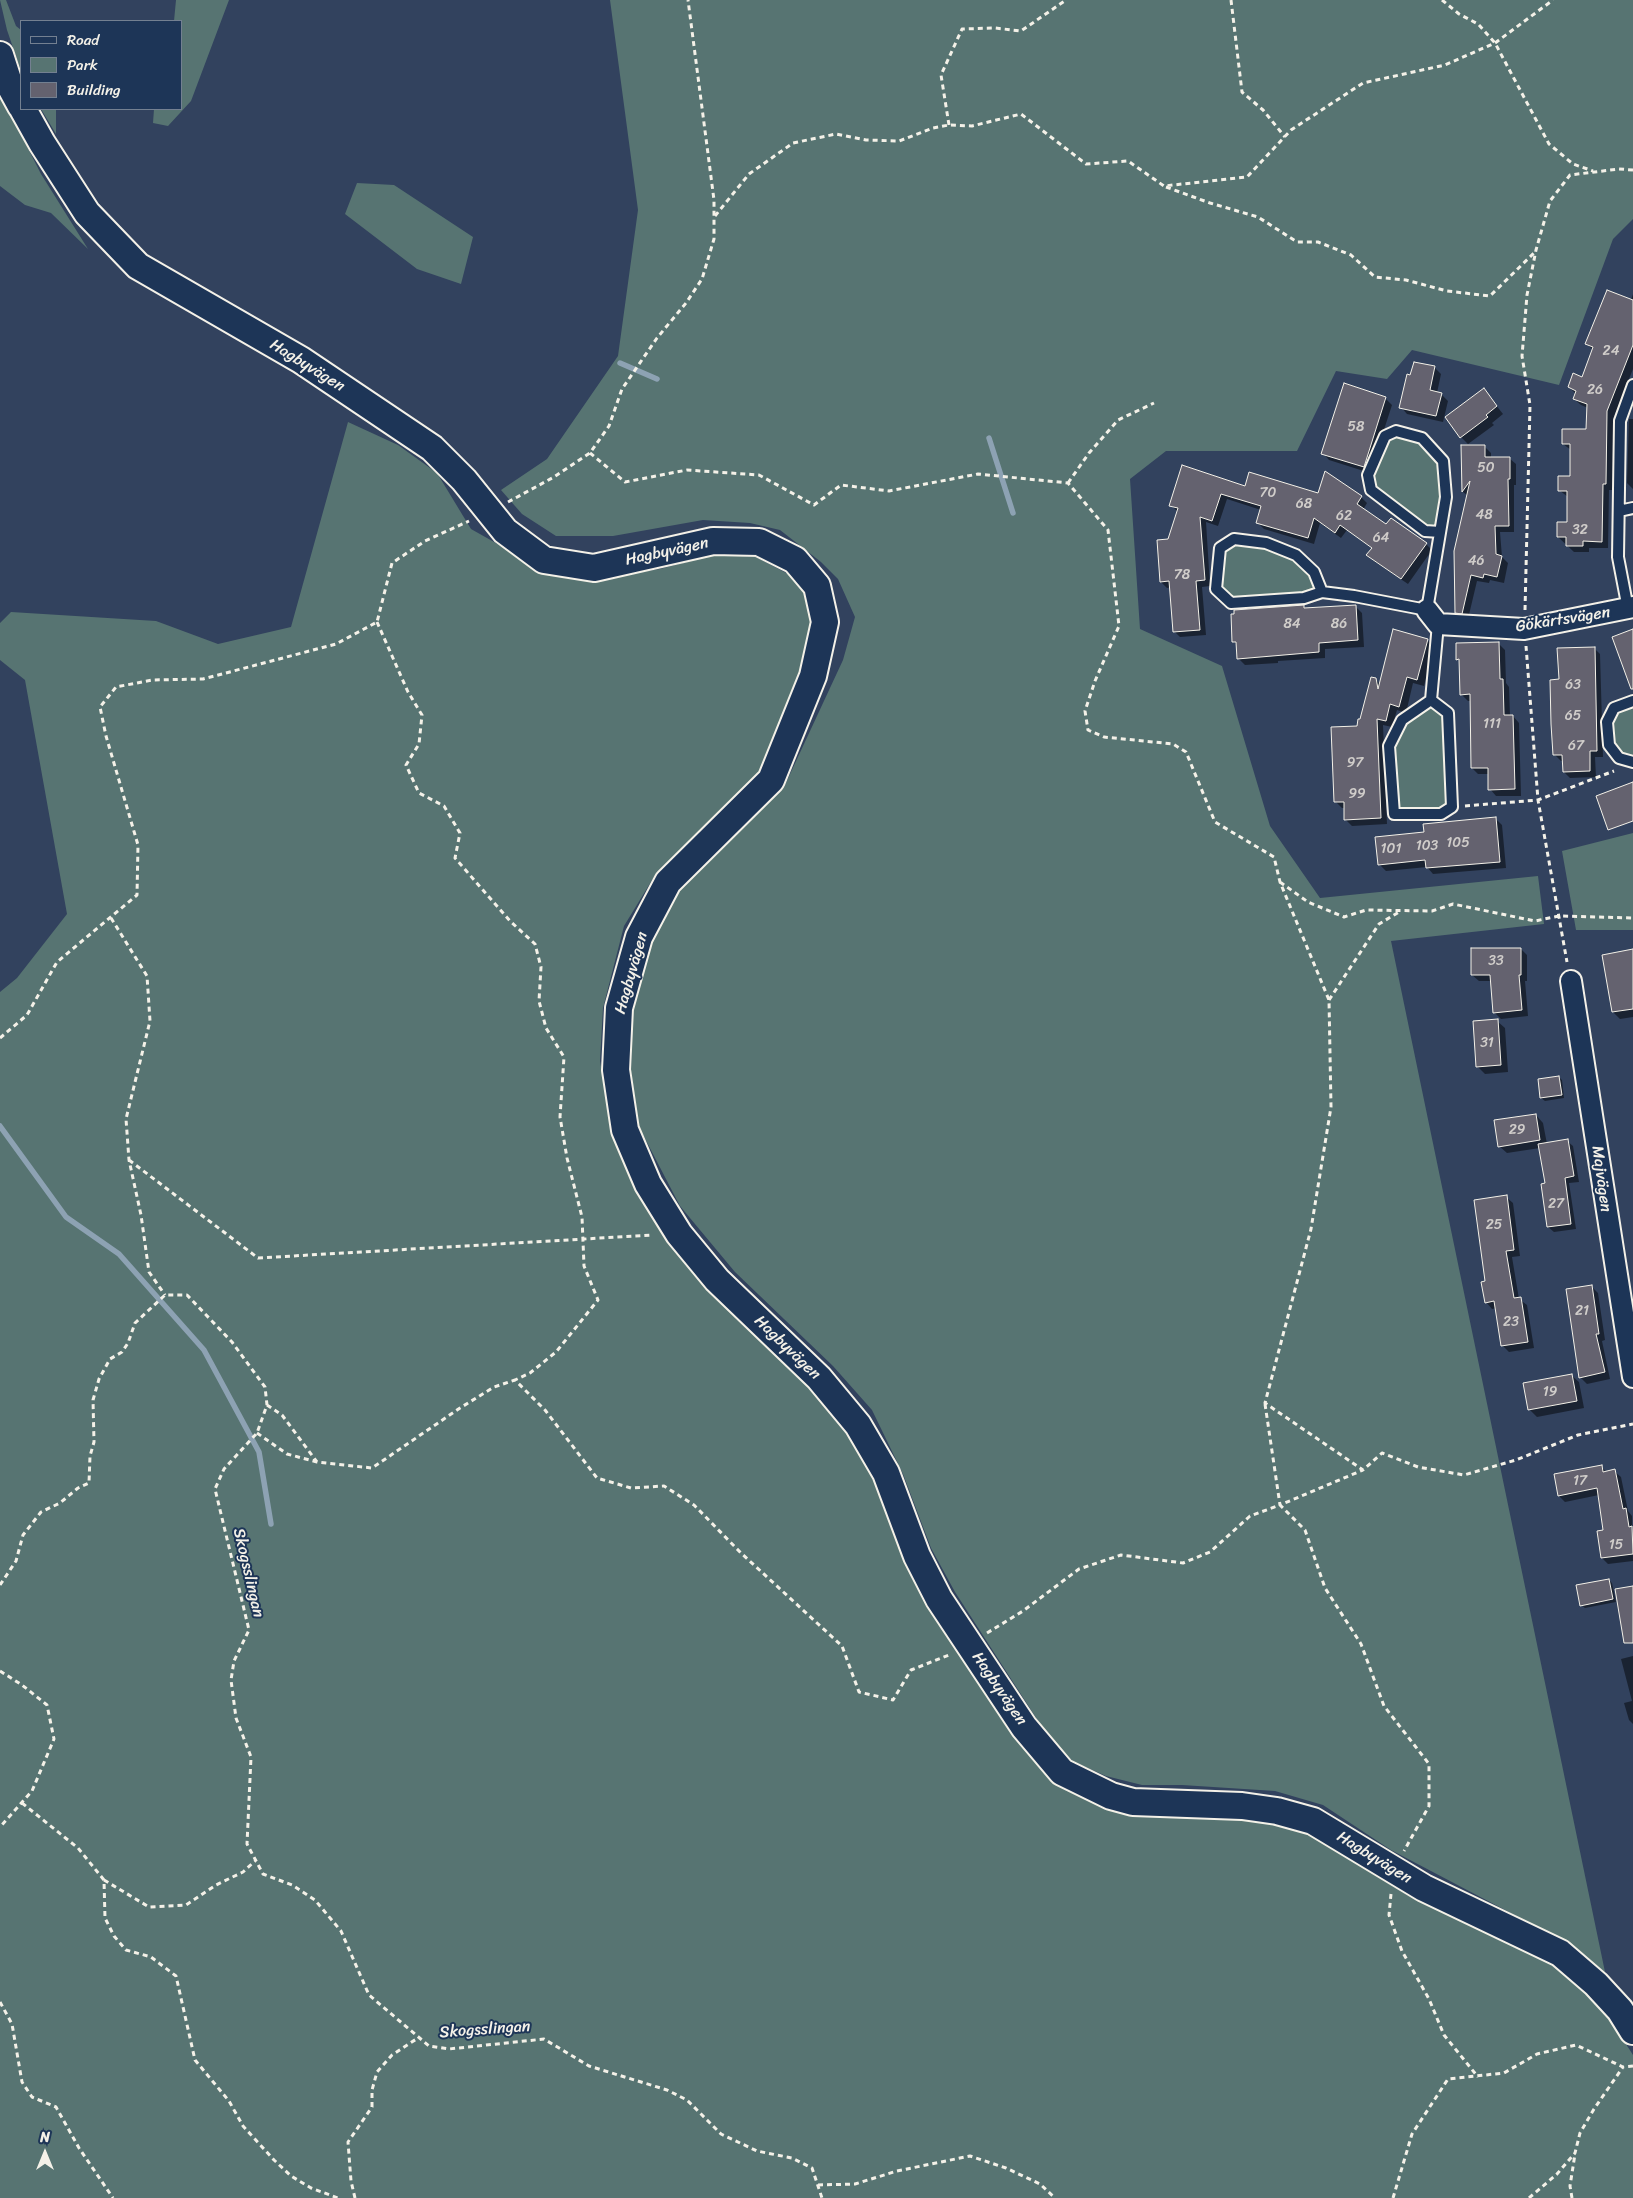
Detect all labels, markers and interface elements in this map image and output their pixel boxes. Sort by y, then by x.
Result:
legend [20,20,182,110]
text: Road [67,27,99,53]
text: Park [67,52,98,78]
text: Building [67,77,121,103]
street label: Hagbyvägen [266,335,348,397]
house number: 24 [1603,343,1619,359]
house number: 26 [1587,382,1603,398]
house number: 58 [1348,419,1364,435]
house number: 50 [1477,460,1495,476]
house number: 70 [1260,485,1276,501]
house number: 68 [1296,496,1312,512]
house number: 48 [1475,507,1493,523]
house number: 62 [1336,508,1352,524]
house number: 32 [1572,522,1588,538]
house number: 64 [1373,530,1389,546]
street label: Hagbyvägen [624,534,710,570]
house number: 46 [1468,553,1484,569]
house number: 78 [1174,567,1190,583]
street label: Gökärtsvägen [1514,603,1612,637]
house number: 84 [1283,616,1301,632]
house number: 86 [1331,616,1347,632]
house number: 63 [1565,677,1581,693]
house number: 65 [1565,708,1581,724]
house number: 111 [1483,716,1501,732]
house number: 67 [1568,738,1584,754]
house number: 97 [1347,755,1363,771]
house number: 99 [1348,786,1366,802]
house number: 105 [1446,835,1470,851]
house number: 103 [1416,838,1438,854]
house number: 101 [1381,841,1401,857]
street label: Hagbyvägen [611,930,653,1016]
house number: 33 [1488,953,1504,969]
house number: 31 [1480,1035,1494,1051]
house number: 29 [1509,1122,1525,1138]
street label: Majvägen [1587,1145,1615,1213]
house number: 27 [1548,1196,1564,1212]
house number: 25 [1486,1217,1502,1233]
house number: 21 [1575,1303,1589,1319]
street label: Hagbyvägen [750,1312,824,1384]
house number: 23 [1503,1314,1519,1330]
house number: 19 [1543,1384,1557,1400]
house number: 17 [1573,1473,1587,1489]
street label: Skogsslingan [228,1526,268,1620]
house number: 15 [1609,1537,1623,1553]
street label: Hagbyvägen [967,1649,1031,1729]
street label: Hagbyvägen [1333,1827,1415,1889]
street label: Skogsslingan [439,2017,531,2043]
text: N [40,2125,50,2150]
north arrow [20,2128,70,2178]

